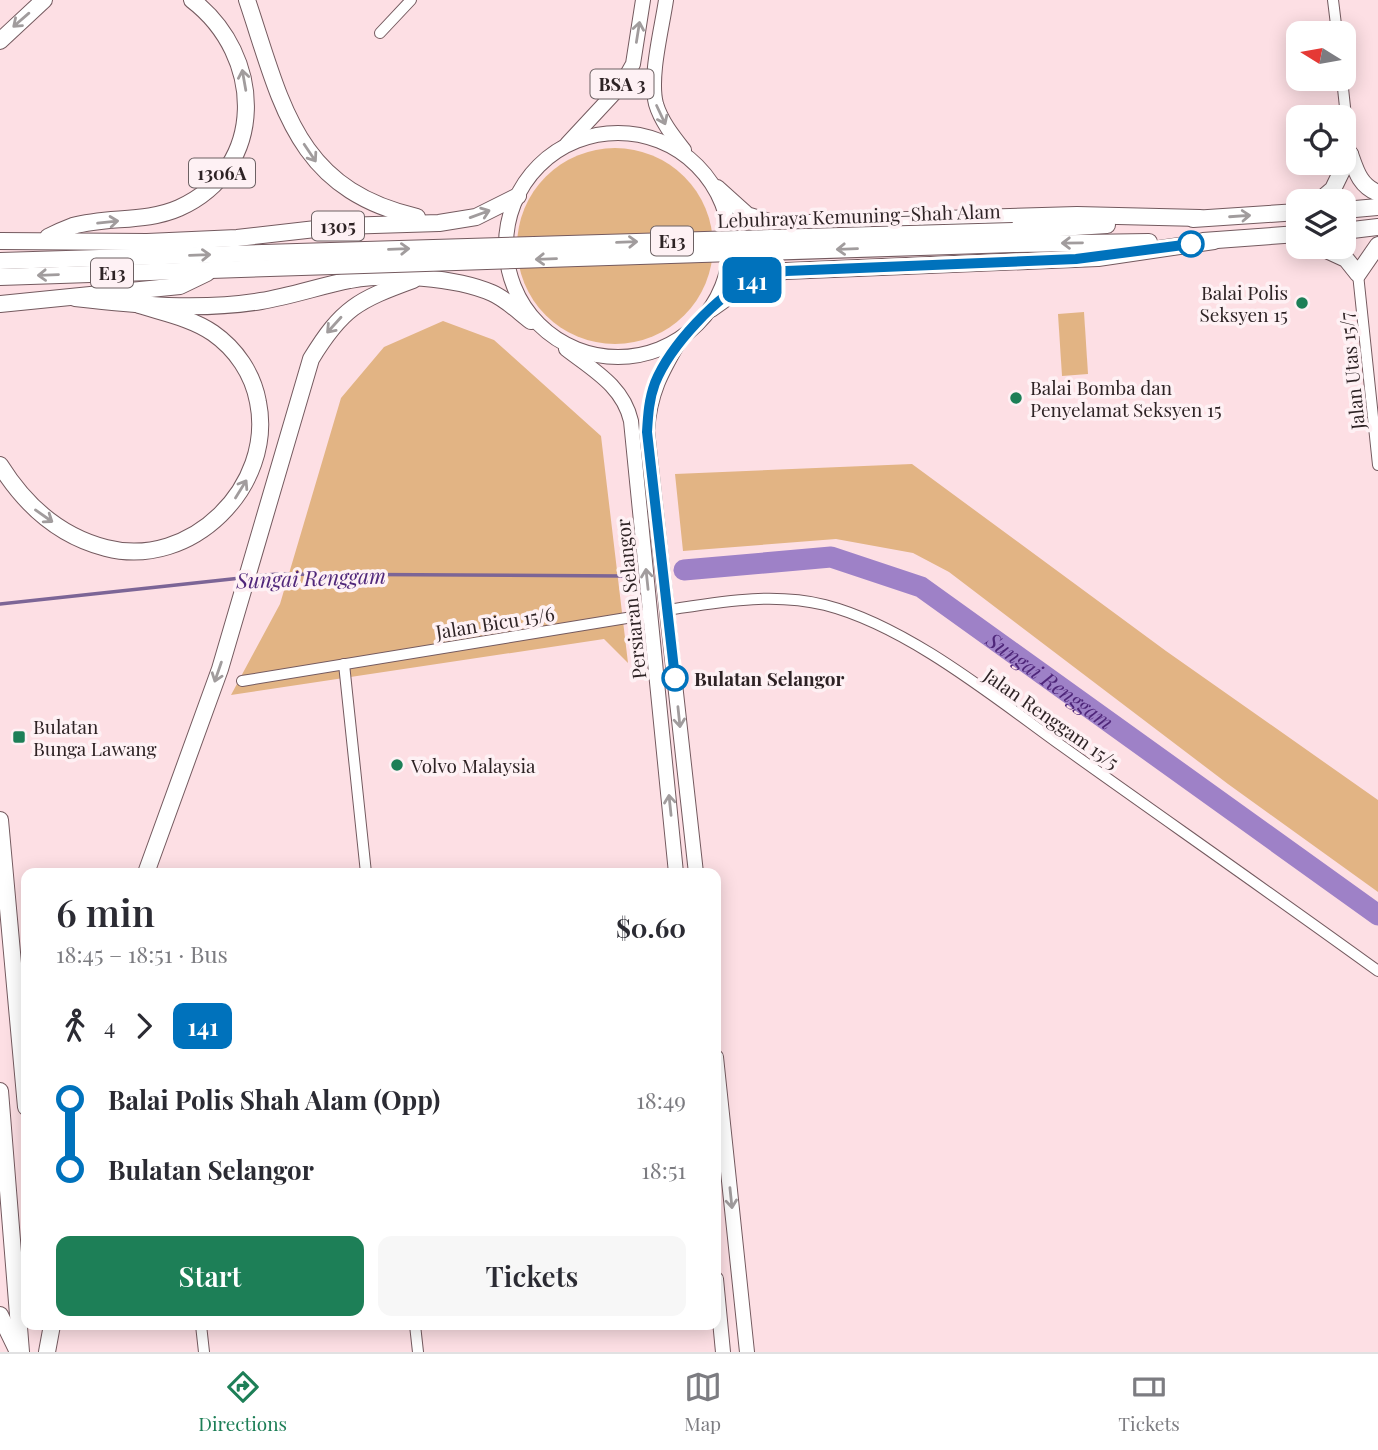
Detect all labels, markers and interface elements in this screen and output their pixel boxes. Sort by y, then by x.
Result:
one-way arrow [12,12,30,28]
one-way arrow [632,21,645,44]
north arrow [1286,21,1356,91]
map controls [1286,21,1356,259]
one-way arrow [237,69,251,92]
road number: BSA 3 [590,70,654,98]
one-way arrow [655,104,668,125]
button: locate [1286,105,1356,175]
one-way arrow [303,143,317,162]
road number: 1306A [189,158,255,188]
button: layers [1286,189,1356,259]
street label: Lebuhraya Kemuning–Shah Alam [717,197,1001,233]
one-way arrow [469,207,491,219]
one-way arrow [1229,209,1252,222]
road number: 1305 [312,211,364,240]
one-way arrow [96,215,119,228]
road number: E13 [651,227,693,256]
unlabelled marker [1178,231,1204,257]
one-way arrow [615,236,638,249]
one-way arrow [1061,236,1084,250]
one-way arrow [387,243,410,256]
one-way arrow [836,243,859,256]
one-way arrow [188,248,211,262]
one-way arrow [535,252,558,265]
line badge: 141 [712,257,792,303]
road number: E13 [91,258,133,288]
text: 141 [736,264,768,296]
one-way arrow [37,268,60,282]
place label: Balai Polis Seksyen 15 [1199,279,1288,327]
marker: Balai Polis Seksyen 15 [1294,295,1310,311]
street label: Jalan Utas 15/7 [1332,311,1370,432]
one-way arrow [326,316,342,334]
place label: Balai Bomba dan Penyelamat Seksyen 15 [1030,374,1222,422]
marker: Balai Bomba dan Penyelamat Seksyen 15 [1008,390,1024,406]
one-way arrow [234,480,248,500]
one-way arrow [34,509,53,523]
street label: Persiaran Selangor [609,517,651,680]
water label: Sungai Renggam [235,560,386,594]
one-way arrow [641,568,654,591]
street label: Jalan Bicu 15/6 [433,600,556,644]
water label: Sungai Renggam [981,624,1120,735]
one-way arrow [211,661,223,683]
street label: Jalan Renggam 15/5 [978,661,1125,774]
marker: Bulatan Selangor [662,665,688,691]
place label: Bulatan Selangor [694,665,845,691]
one-way arrow [673,705,686,728]
place label: Bulatan Bunga Lawang [33,713,157,761]
marker: Bulatan Bunga Lawang [11,729,27,745]
place label: Volvo Malaysia [410,752,536,778]
marker: Volvo Malaysia [389,757,405,773]
one-way arrow [663,795,676,817]
text: 6 min [56,886,155,937]
text: $0.60 [616,910,686,945]
text: 18:45 – 18:51 · Bus [56,938,228,969]
icon: walk [56,1007,94,1045]
icon: forward [125,1007,163,1045]
text: 4 [104,1010,115,1041]
text: 141 [187,1010,218,1042]
text: Balai Polis Shah Alam (Opp) [108,1082,440,1117]
text: 18:49 [636,1084,686,1115]
text: Bulatan Selangor [108,1152,314,1187]
text: 18:51 [641,1154,686,1185]
one-way arrow [725,1186,738,1209]
button: Start [56,1236,364,1316]
button: Tickets [378,1236,686,1316]
tab: Directions [198,1368,287,1436]
tab: Map [684,1368,722,1436]
tab: Tickets [1118,1368,1180,1436]

